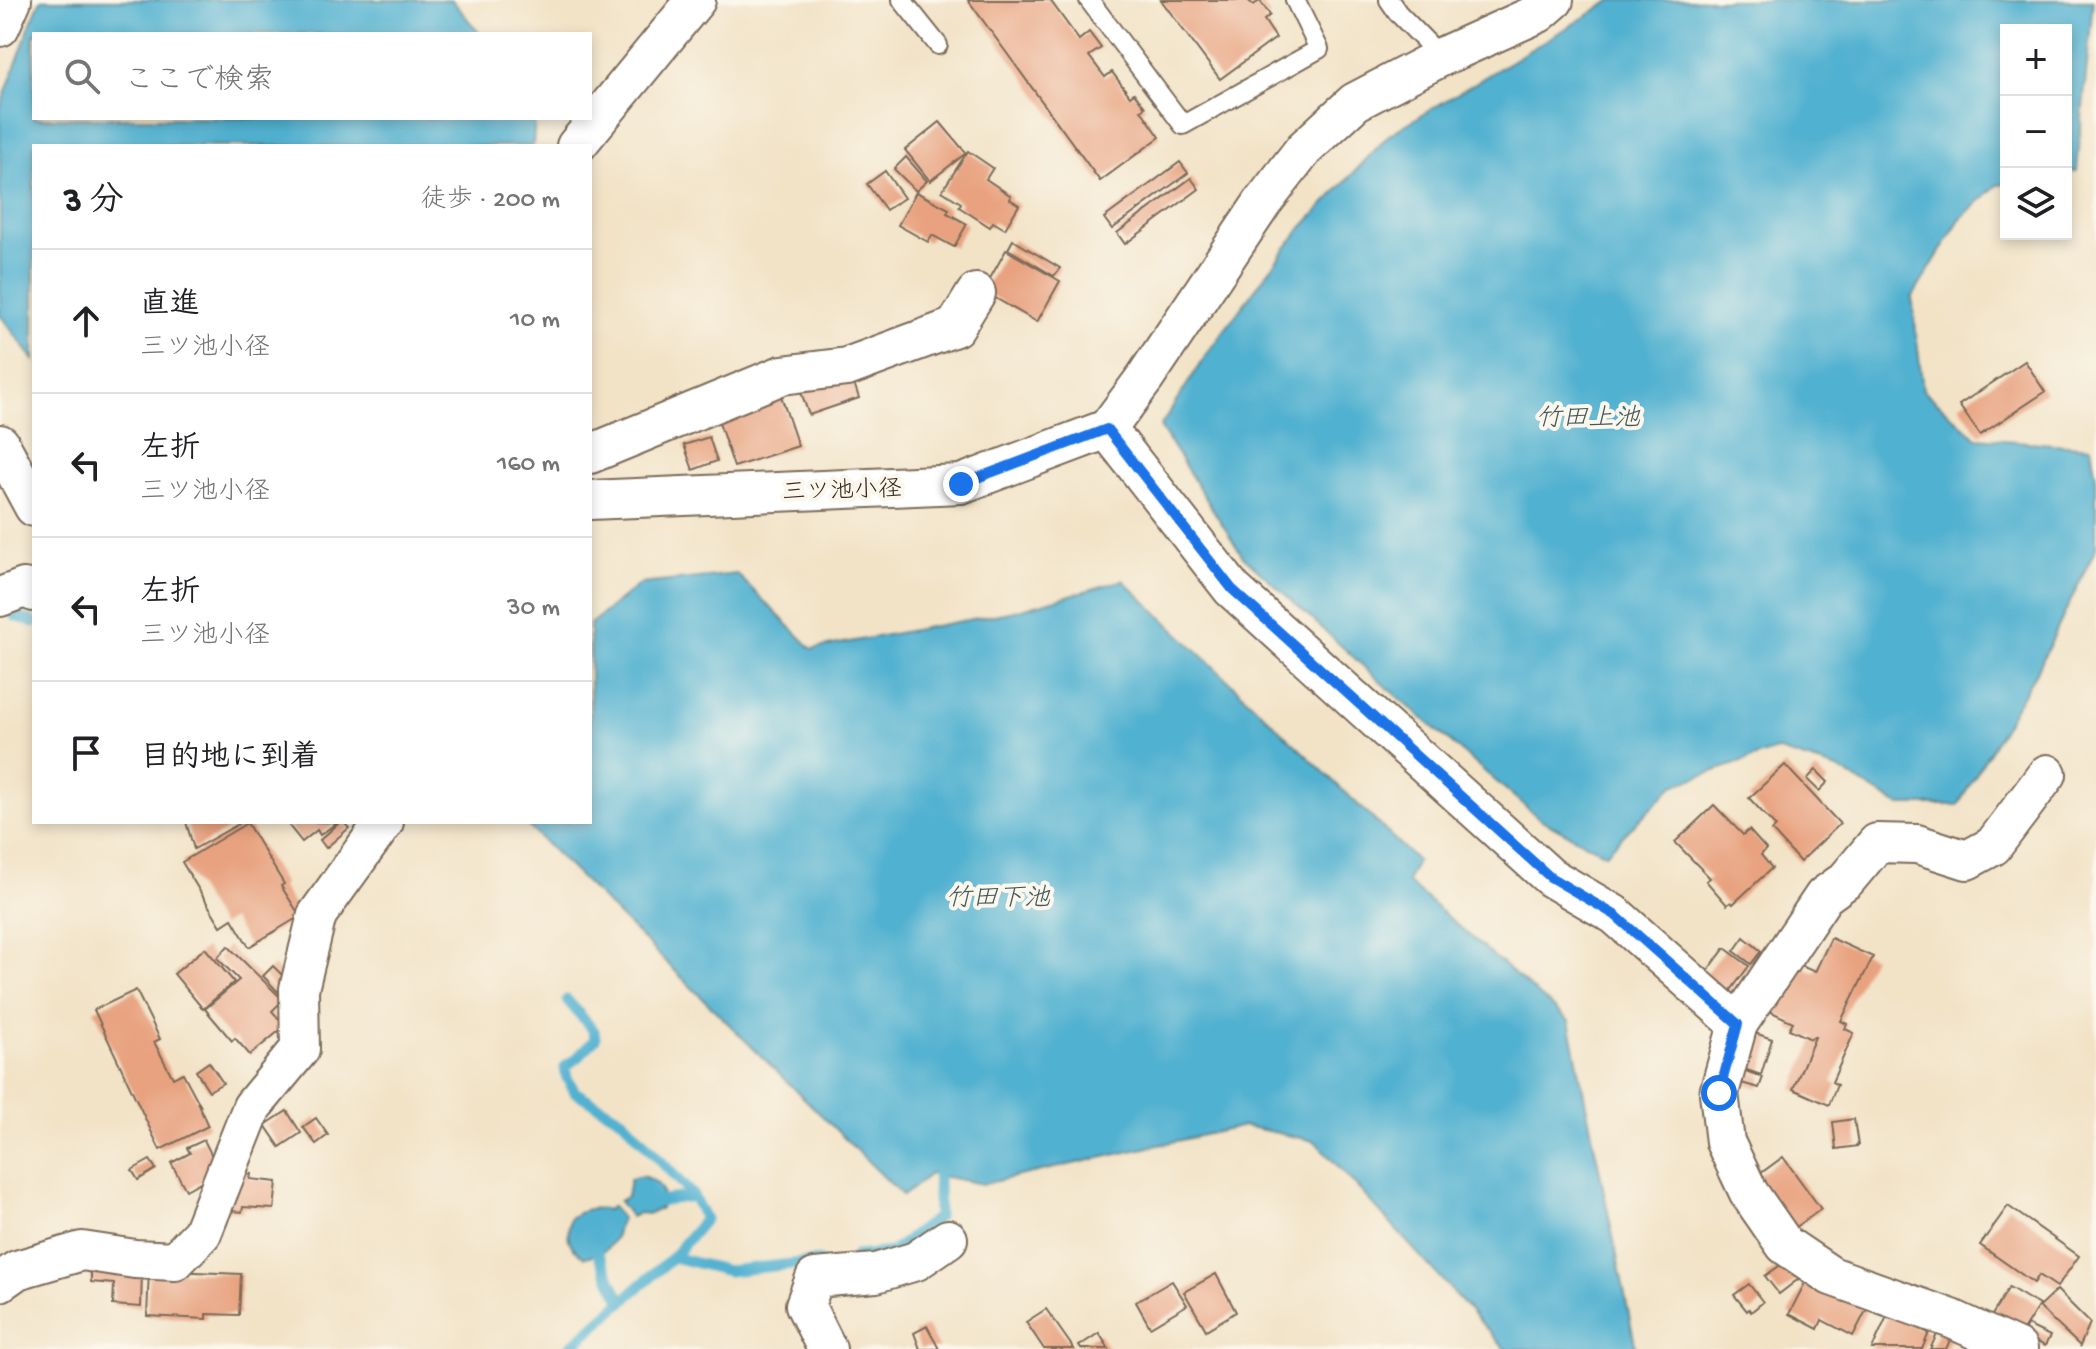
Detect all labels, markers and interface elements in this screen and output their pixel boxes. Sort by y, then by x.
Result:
map controls [2000,24,2072,240]
button: + [2000,24,2072,96]
search box [32,32,592,120]
icon: search [60,54,104,98]
text: ここで検索 [124,65,274,100]
button: − [2000,96,2072,168]
button: layers [2000,168,2072,240]
text: 3 分 [64,183,124,223]
text: 徒歩 · 200 m [421,186,560,217]
text: 直進 [140,289,200,324]
icon: ahead [64,299,108,343]
text: 10 m [510,306,560,337]
text: 三ツ池小径 [140,334,270,365]
water label: 竹田上池 [1536,404,1641,436]
text: 左折 [140,433,200,468]
icon: left [64,443,108,487]
text: 160 m [497,450,560,481]
route end [943,466,979,502]
street label: 三ツ池小径 [782,476,903,509]
text: 三ツ池小径 [140,478,270,509]
text: 左折 [140,577,200,612]
icon: left [64,587,108,631]
text: 30 m [507,594,560,625]
text: 三ツ池小径 [140,622,270,653]
icon: arrive [64,731,108,775]
text: 目的地に到着 [140,742,320,777]
water label: 竹田下池 [946,884,1051,916]
route start [1701,1075,1737,1111]

